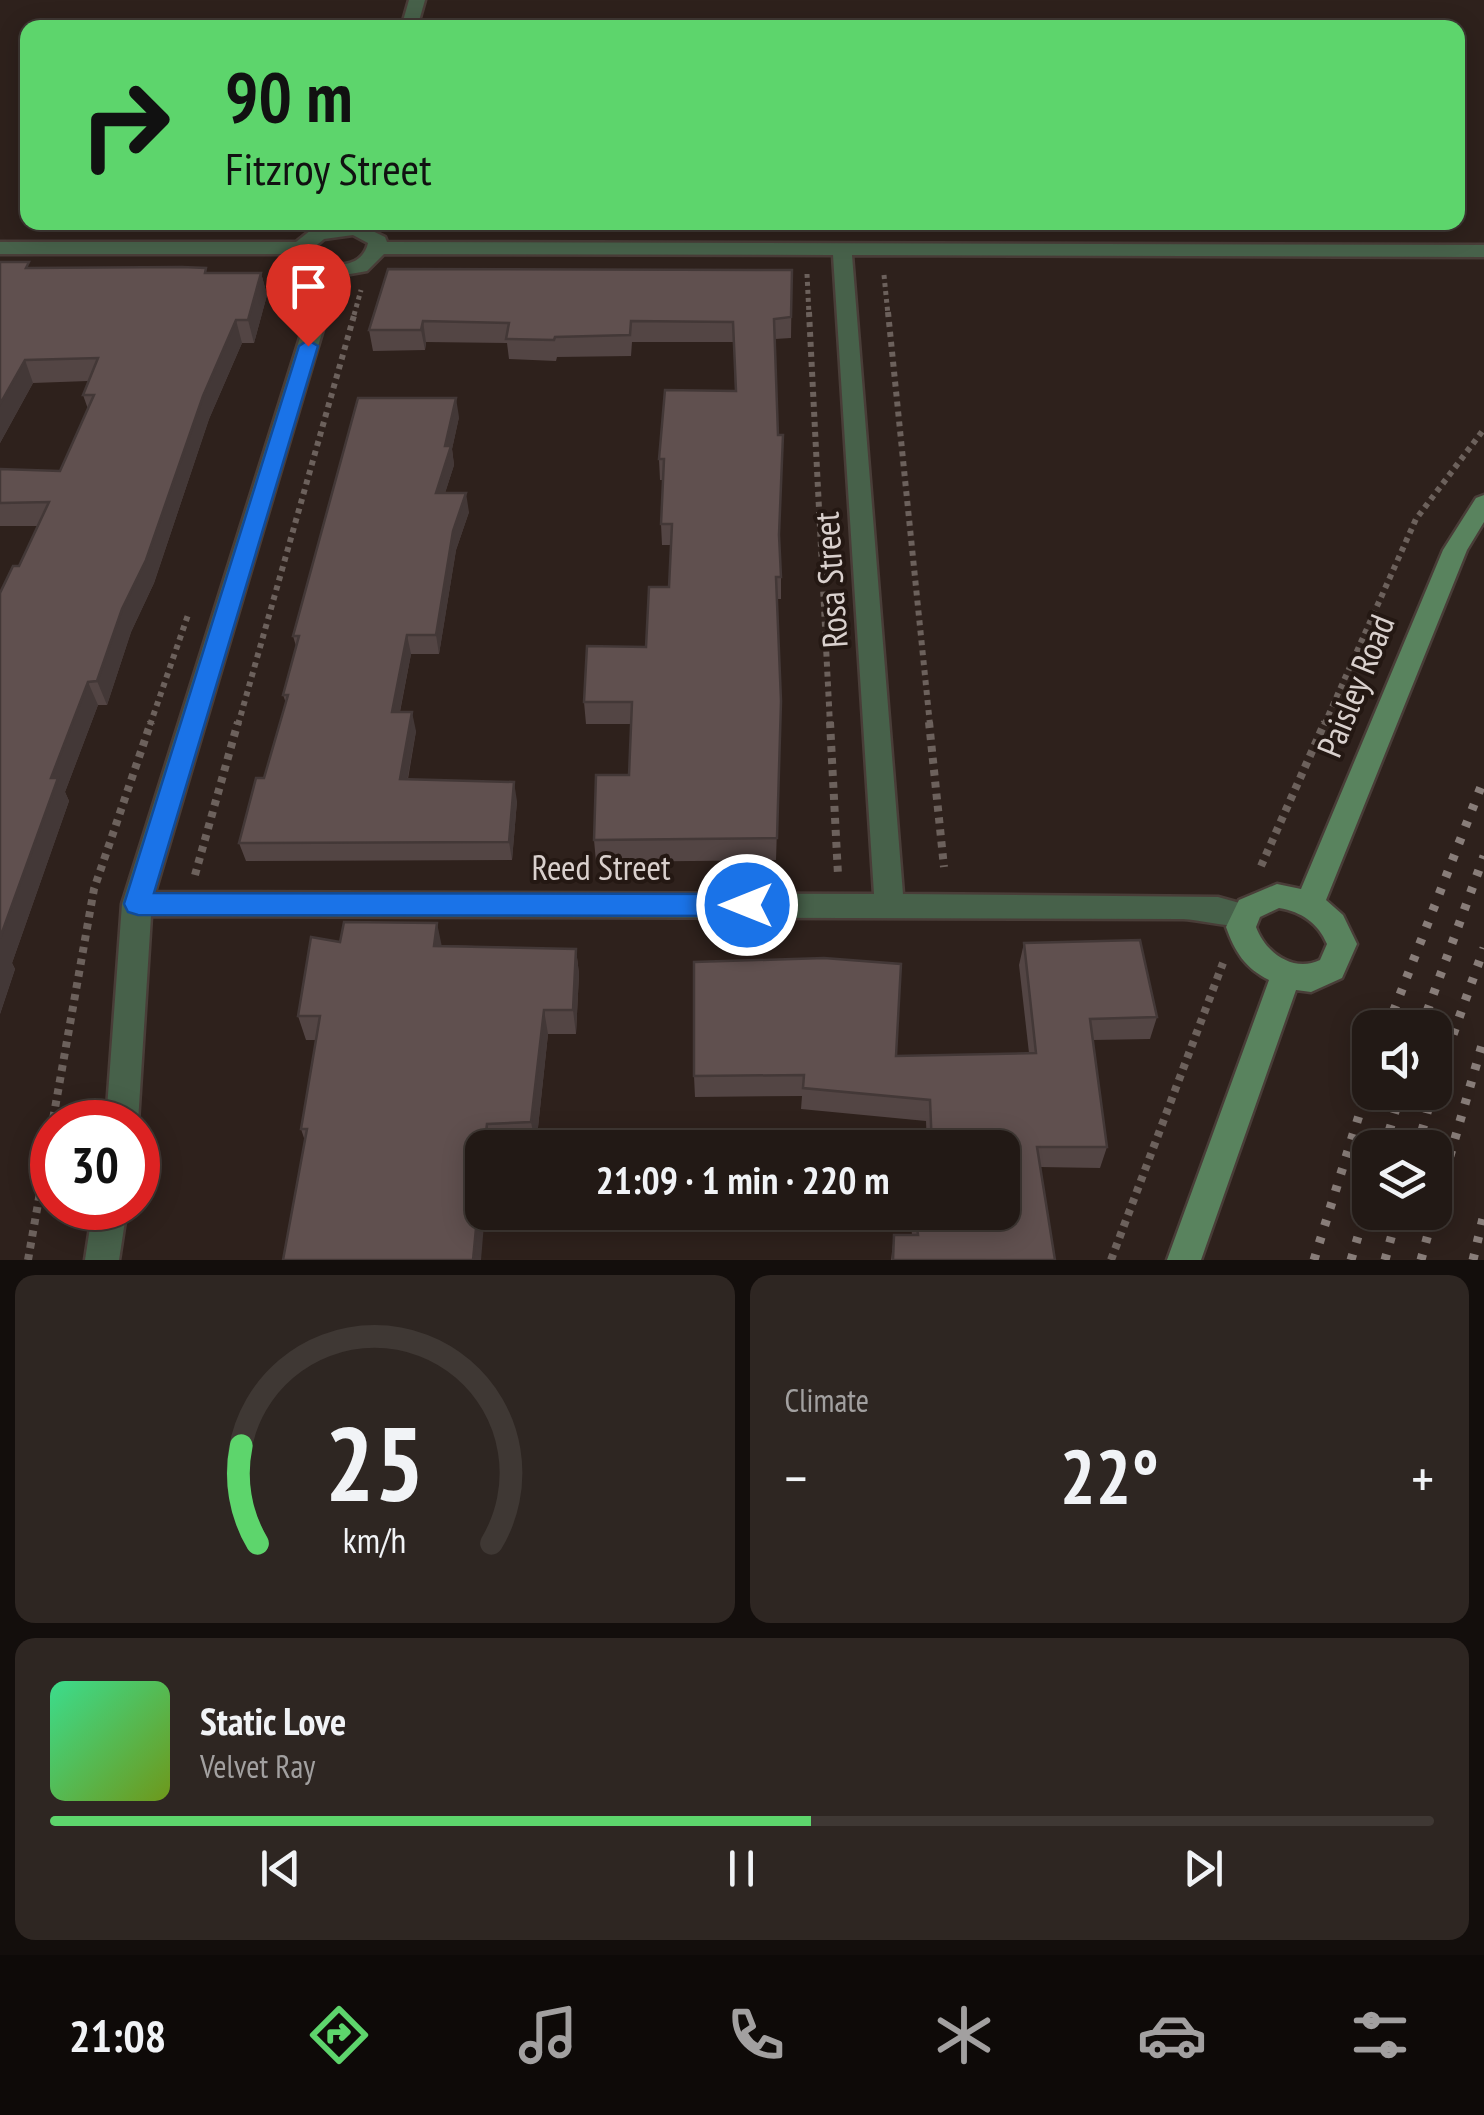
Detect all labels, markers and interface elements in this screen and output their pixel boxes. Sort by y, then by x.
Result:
text: 90 m [225,51,353,141]
icon: right [60,60,190,190]
text: Fitzroy Street [225,139,432,197]
pin [266,244,351,347]
icon: arrive [281,259,336,314]
street label: Rosa Street [802,510,858,650]
street label: Paisley Road [1306,608,1404,764]
street label: Reed Street [531,844,671,890]
position arrow [695,853,799,957]
map controls [1352,1010,1452,1230]
button: sound [1352,1010,1452,1110]
speed limit sign: 30 [30,1100,160,1230]
button: layers [1352,1130,1452,1230]
text: 21:09 · 1 min · 220 m [596,1155,889,1204]
text: Climate [785,1379,869,1421]
text: 25 [325,1395,424,1530]
text: 22° [1060,1428,1159,1525]
text: − [785,1442,807,1513]
text: + [1411,1442,1434,1513]
text: km/h [343,1517,406,1563]
text: Static Love [200,1696,346,1745]
text: Velvet Ray [200,1745,315,1787]
icon: previous [253,1841,308,1896]
icon: pause [714,1841,769,1896]
icon: next [1176,1841,1231,1896]
icon: directions [304,2000,374,2070]
icon: music [513,2000,583,2070]
icon: phone [721,2000,791,2070]
icon: climate [929,2000,999,2070]
icon: car [1137,2000,1207,2070]
icon: filters [1345,2000,1415,2070]
text: 21:08 [69,2006,166,2064]

